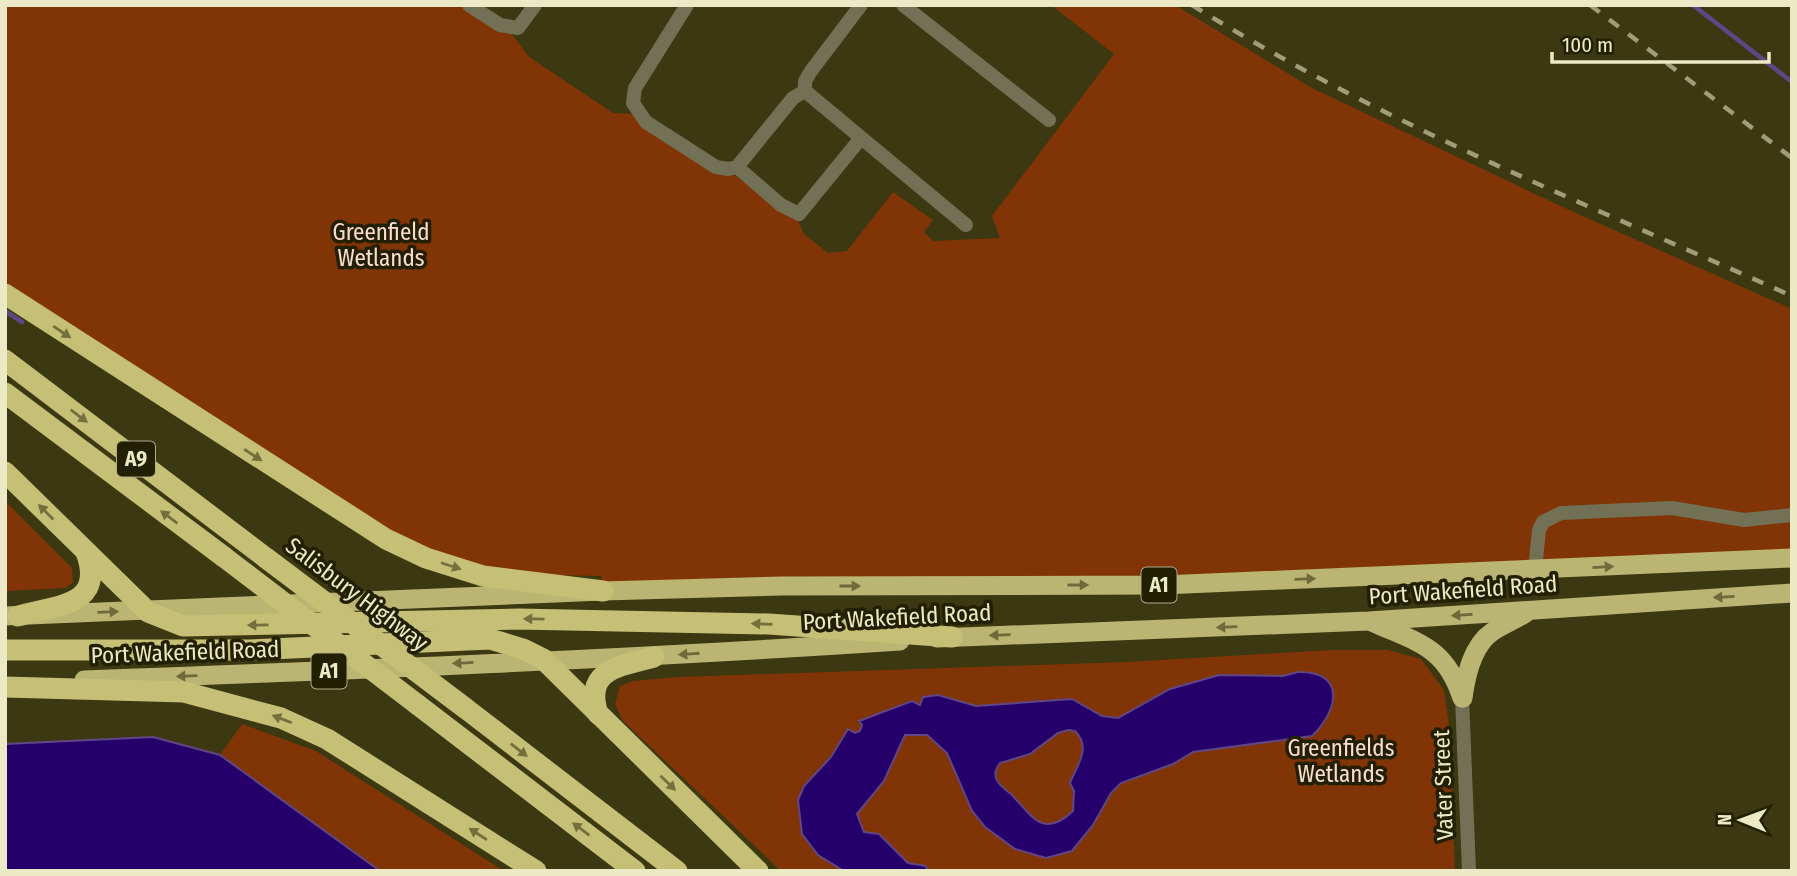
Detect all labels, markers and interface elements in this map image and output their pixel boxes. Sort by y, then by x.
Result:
scale bar [1552,21,1769,65]
text: 100 m [1562,32,1613,58]
park label: Greenfield Wetlands [332,218,430,272]
one-way arrow [53,325,71,339]
one-way arrow [70,408,88,422]
road number: A9 [117,442,155,476]
one-way arrow [244,448,263,461]
one-way arrow [38,504,54,521]
one-way arrow [160,510,178,524]
street label: Salisbury Highway [280,531,434,657]
one-way arrow [441,561,462,572]
one-way arrow [1592,561,1614,572]
road number: A1 [1142,568,1176,602]
street label: Port Wakefield Road [1368,569,1558,611]
one-way arrow [1294,574,1316,585]
one-way arrow [1067,579,1089,591]
one-way arrow [840,580,862,592]
one-way arrow [1712,592,1734,603]
street label: Port Wakefield Road [802,598,992,636]
one-way arrow [97,606,119,617]
one-way arrow [1451,610,1473,621]
one-way arrow [523,613,545,625]
one-way arrow [751,618,773,629]
one-way arrow [247,620,269,631]
one-way arrow [1216,621,1238,632]
one-way arrow [989,630,1011,641]
street label: Port Wakefield Road [90,635,280,669]
one-way arrow [677,649,699,660]
road number: A1 [312,654,346,688]
one-way arrow [452,658,474,669]
one-way arrow [176,671,198,682]
one-way arrow [271,714,292,725]
street label: Vater Street [1427,729,1459,841]
park label: Greenfields Wetlands [1288,734,1395,788]
one-way arrow [510,742,528,757]
one-way arrow [659,774,676,790]
north arrow [1706,785,1776,855]
text: N [1713,814,1736,826]
one-way arrow [572,823,590,837]
one-way arrow [469,827,488,840]

